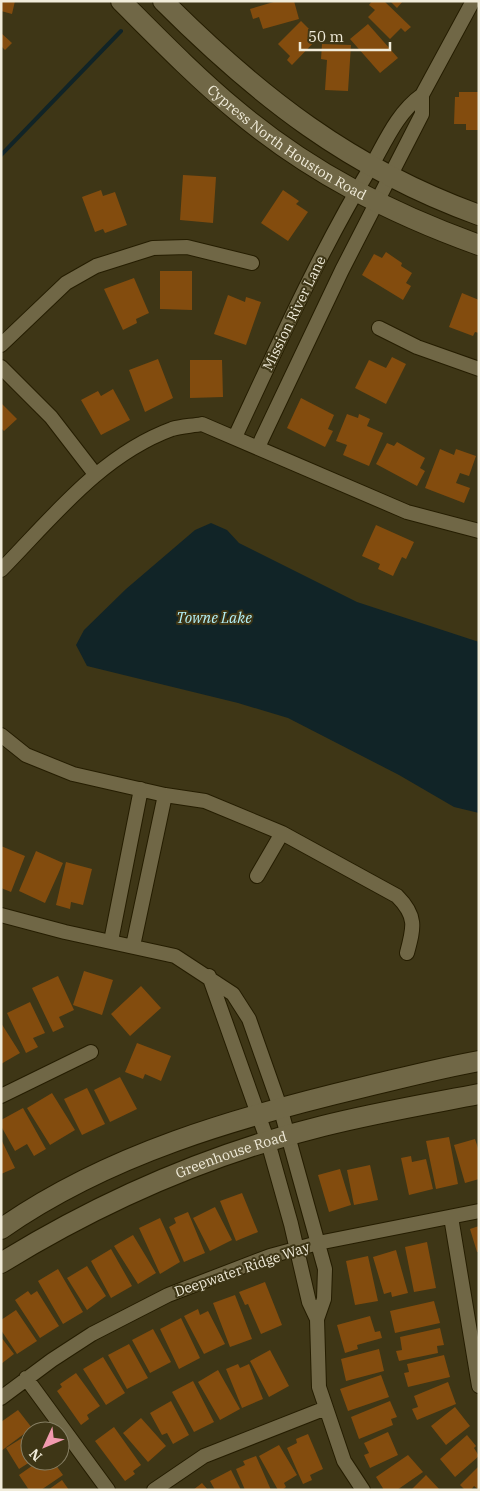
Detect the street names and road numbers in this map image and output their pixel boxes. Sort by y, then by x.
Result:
street label: Cypress North Houston Road [204,81,370,204]
street label: Mission River Lane [258,253,330,373]
street label: Greenhouse Road [173,1127,289,1182]
street label: Deepwater Ridge Way [172,1237,313,1301]

